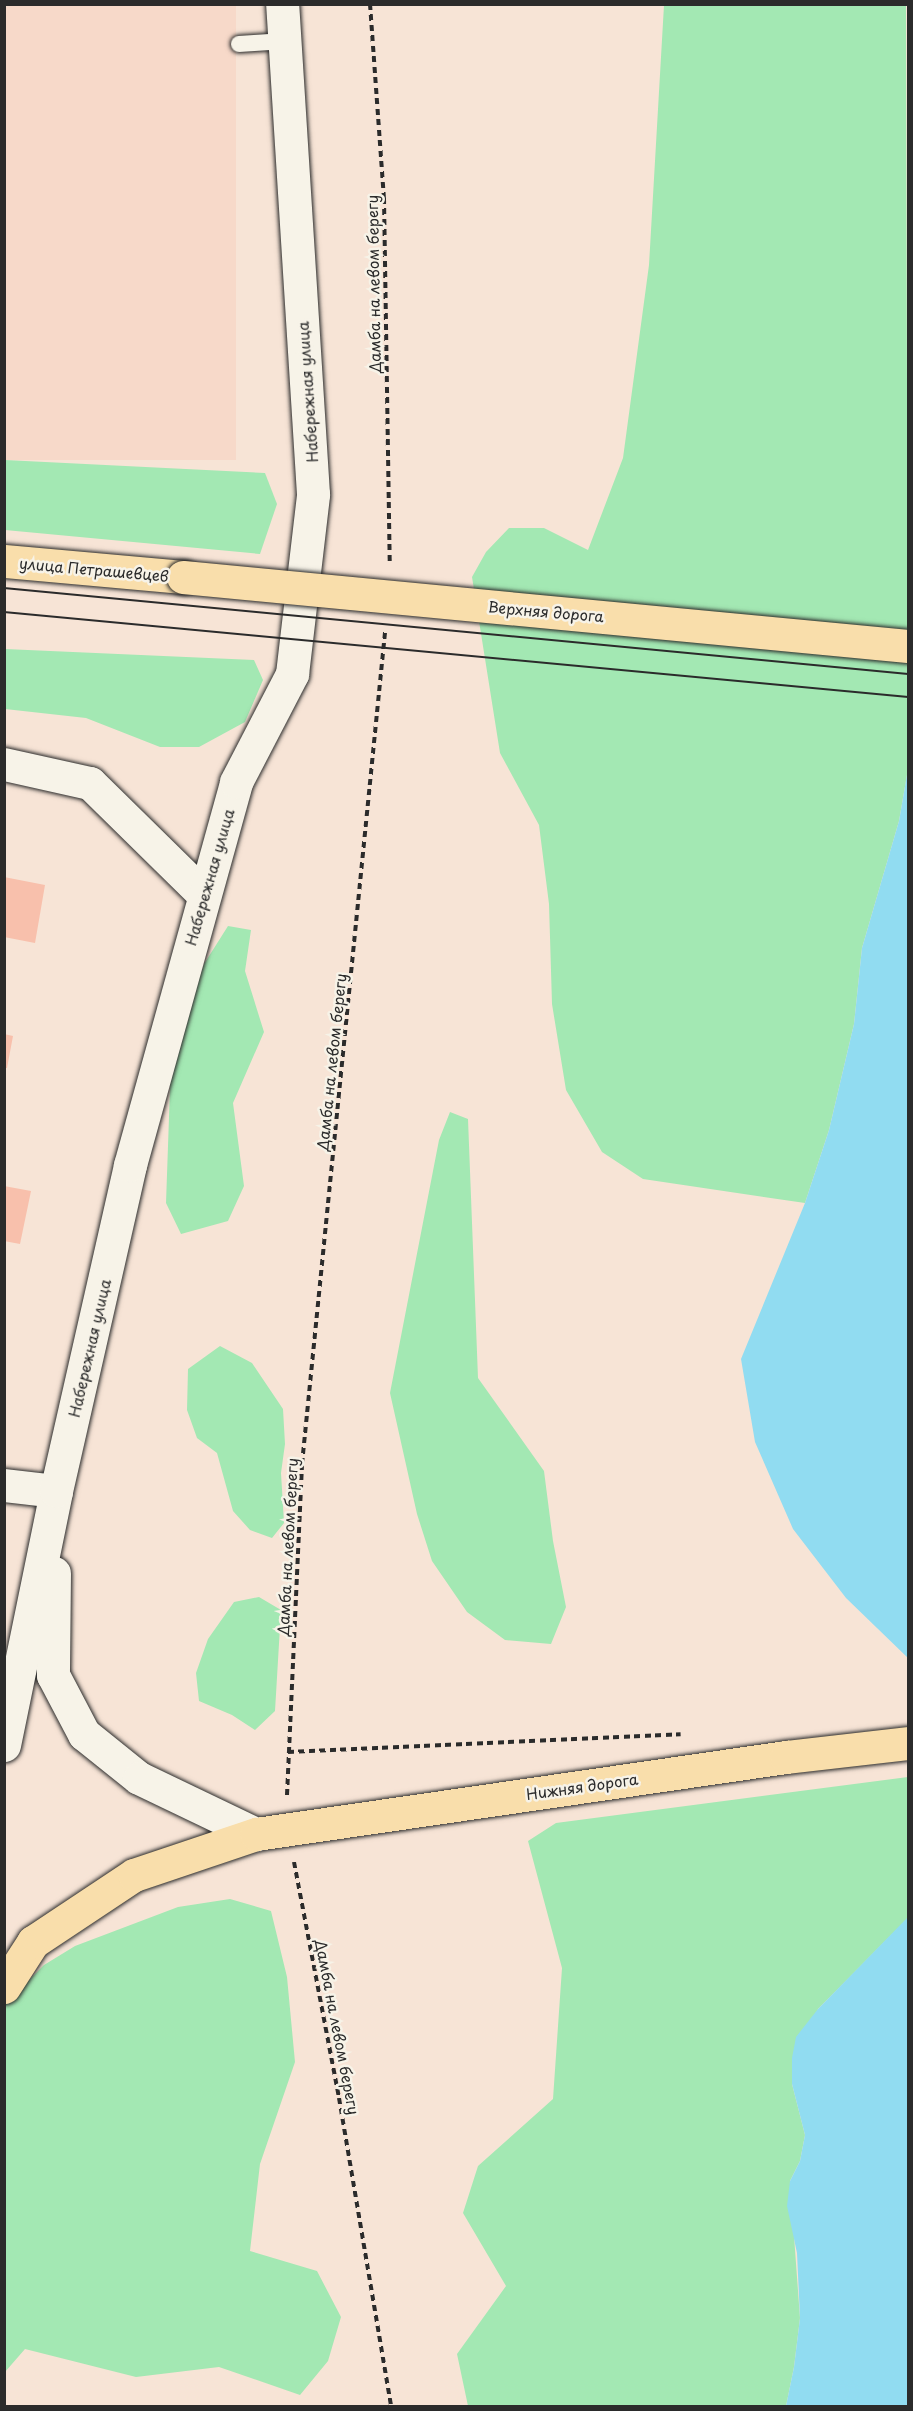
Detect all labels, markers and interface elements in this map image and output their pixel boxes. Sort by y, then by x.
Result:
street label: Дамба на левом берегу [362,194,384,374]
street label: Набережная улица [293,320,321,464]
street label: улица Петрашевцев [18,553,170,585]
street label: Верхняя дорога [487,597,605,625]
street label: Набережная улица [181,806,237,948]
street label: Дамба на левом берегу [313,972,349,1152]
street label: Набережная улица [64,1277,114,1419]
street label: Дамба на левом берегу [273,1457,301,1637]
street label: Нижняя дорога [525,1769,639,1803]
street label: Дамба на левом берегу [312,1938,364,2116]

